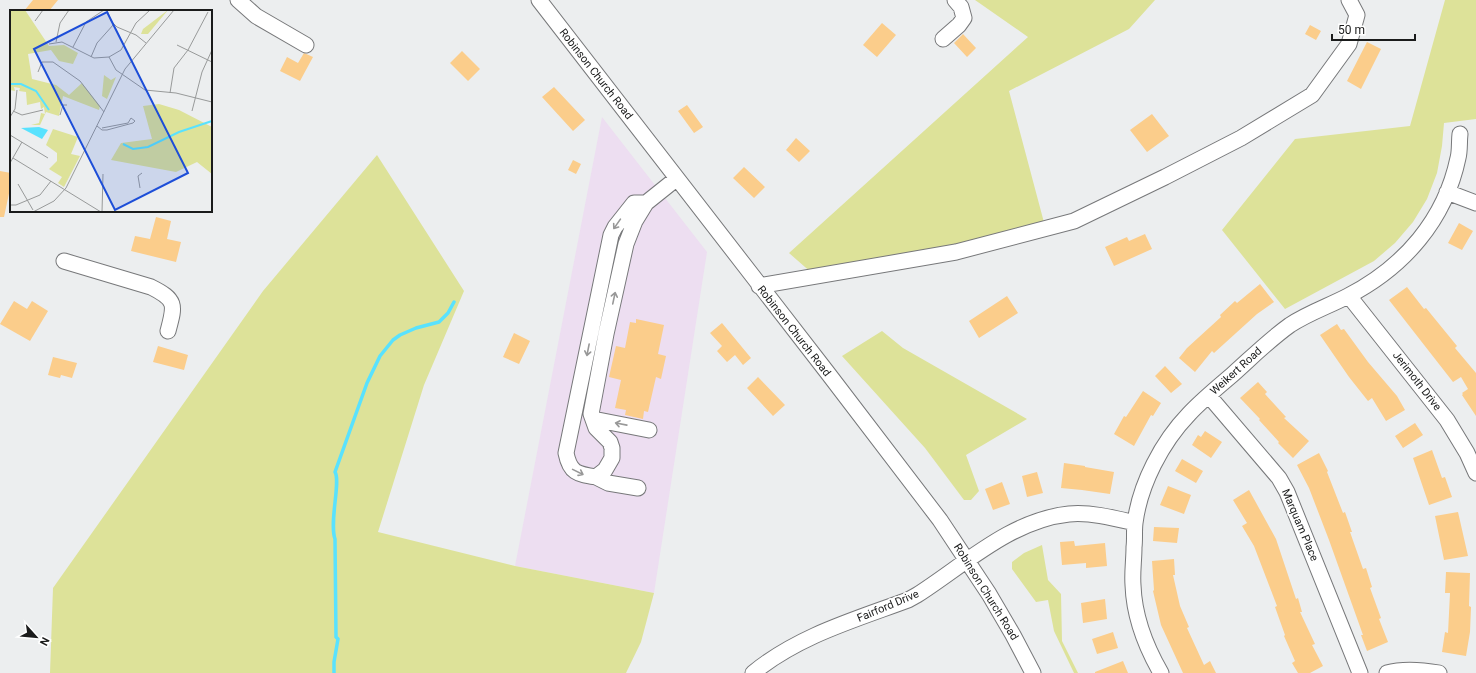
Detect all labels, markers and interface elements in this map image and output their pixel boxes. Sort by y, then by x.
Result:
inset map [10,10,212,212]
scale bar [1332,16,1415,42]
text: 50 m [1338,23,1365,37]
street label: Robinson Church Road [557,26,635,122]
one-way arrow [613,219,621,230]
street label: Robinson Church Road [755,283,833,379]
one-way arrow [610,292,618,305]
one-way arrow [583,343,591,356]
street label: Weikert Road [1208,344,1264,398]
street label: Jerimoth Drive [1390,349,1444,413]
one-way arrow [615,420,628,428]
one-way arrow [572,469,584,476]
street label: Marquam Place [1279,487,1321,563]
street label: Robinson Church Road [951,541,1021,643]
street label: Fairford Drive [855,587,921,625]
north arrow [16,617,56,657]
text: N [37,635,52,648]

